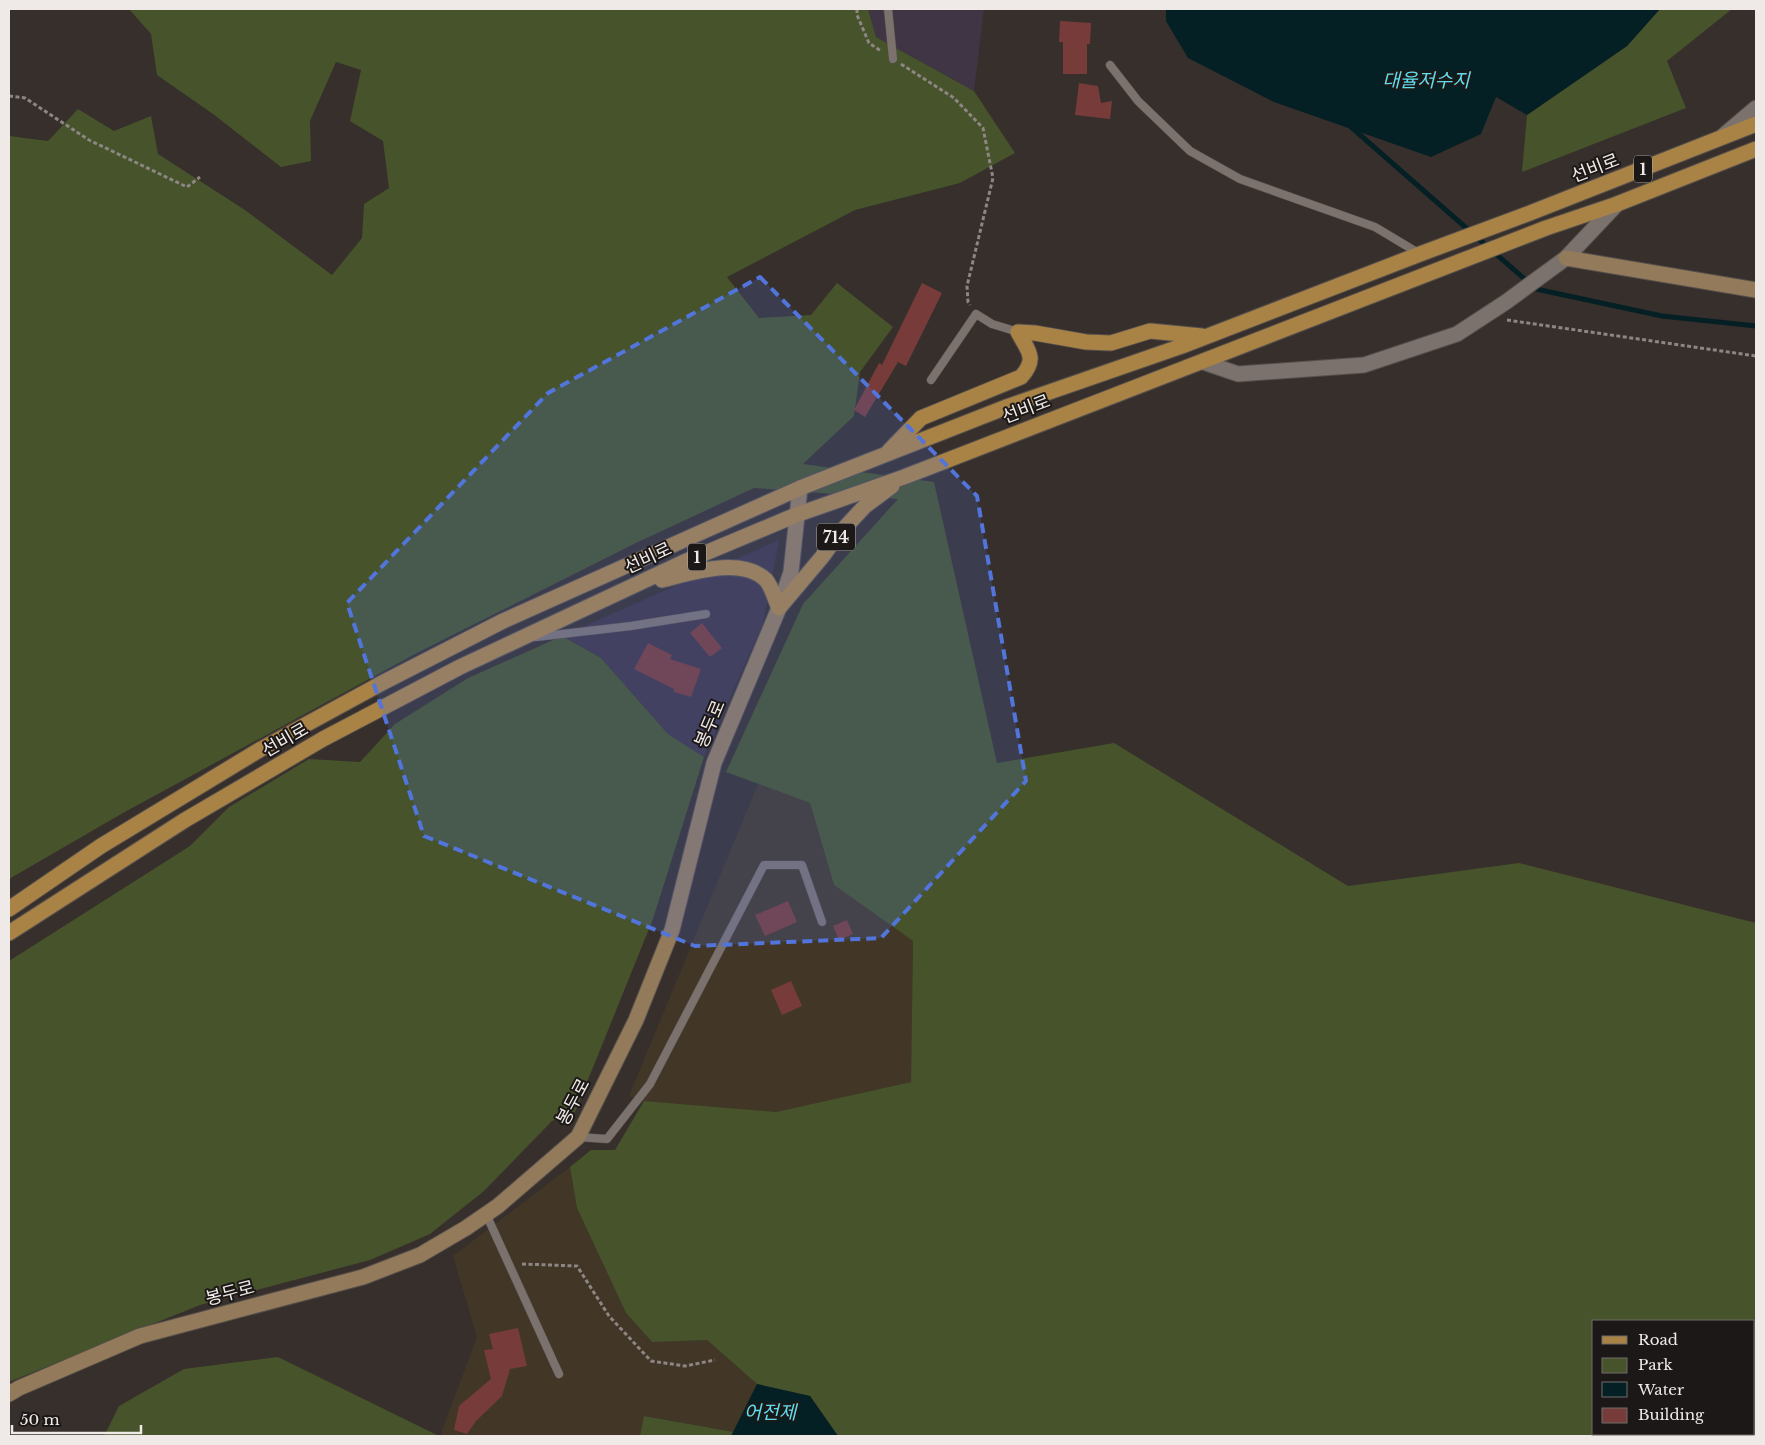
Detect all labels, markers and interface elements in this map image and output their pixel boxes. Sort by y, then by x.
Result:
water label: 대율저수지 [1382,69,1471,92]
street label: 선비로 [1568,149,1622,187]
road number: 1 [1634,156,1652,182]
street label: 선비로 [999,390,1053,428]
road number: 714 [817,524,855,550]
street label: 선비로 [621,538,675,578]
road number: 1 [688,544,706,570]
street label: 봉두로 [690,697,730,751]
street label: 선비로 [258,718,312,762]
street label: 봉두로 [552,1075,594,1129]
street label: 봉두로 [203,1276,257,1310]
legend [1592,1320,1755,1435]
text: Road [1638,1330,1678,1349]
text: Park [1638,1355,1674,1374]
text: Water [1637,1380,1685,1399]
water label: 어전제 [744,1401,799,1424]
scale bar [12,1402,141,1434]
text: Building [1638,1405,1705,1424]
text: 50 m [20,1410,60,1429]

